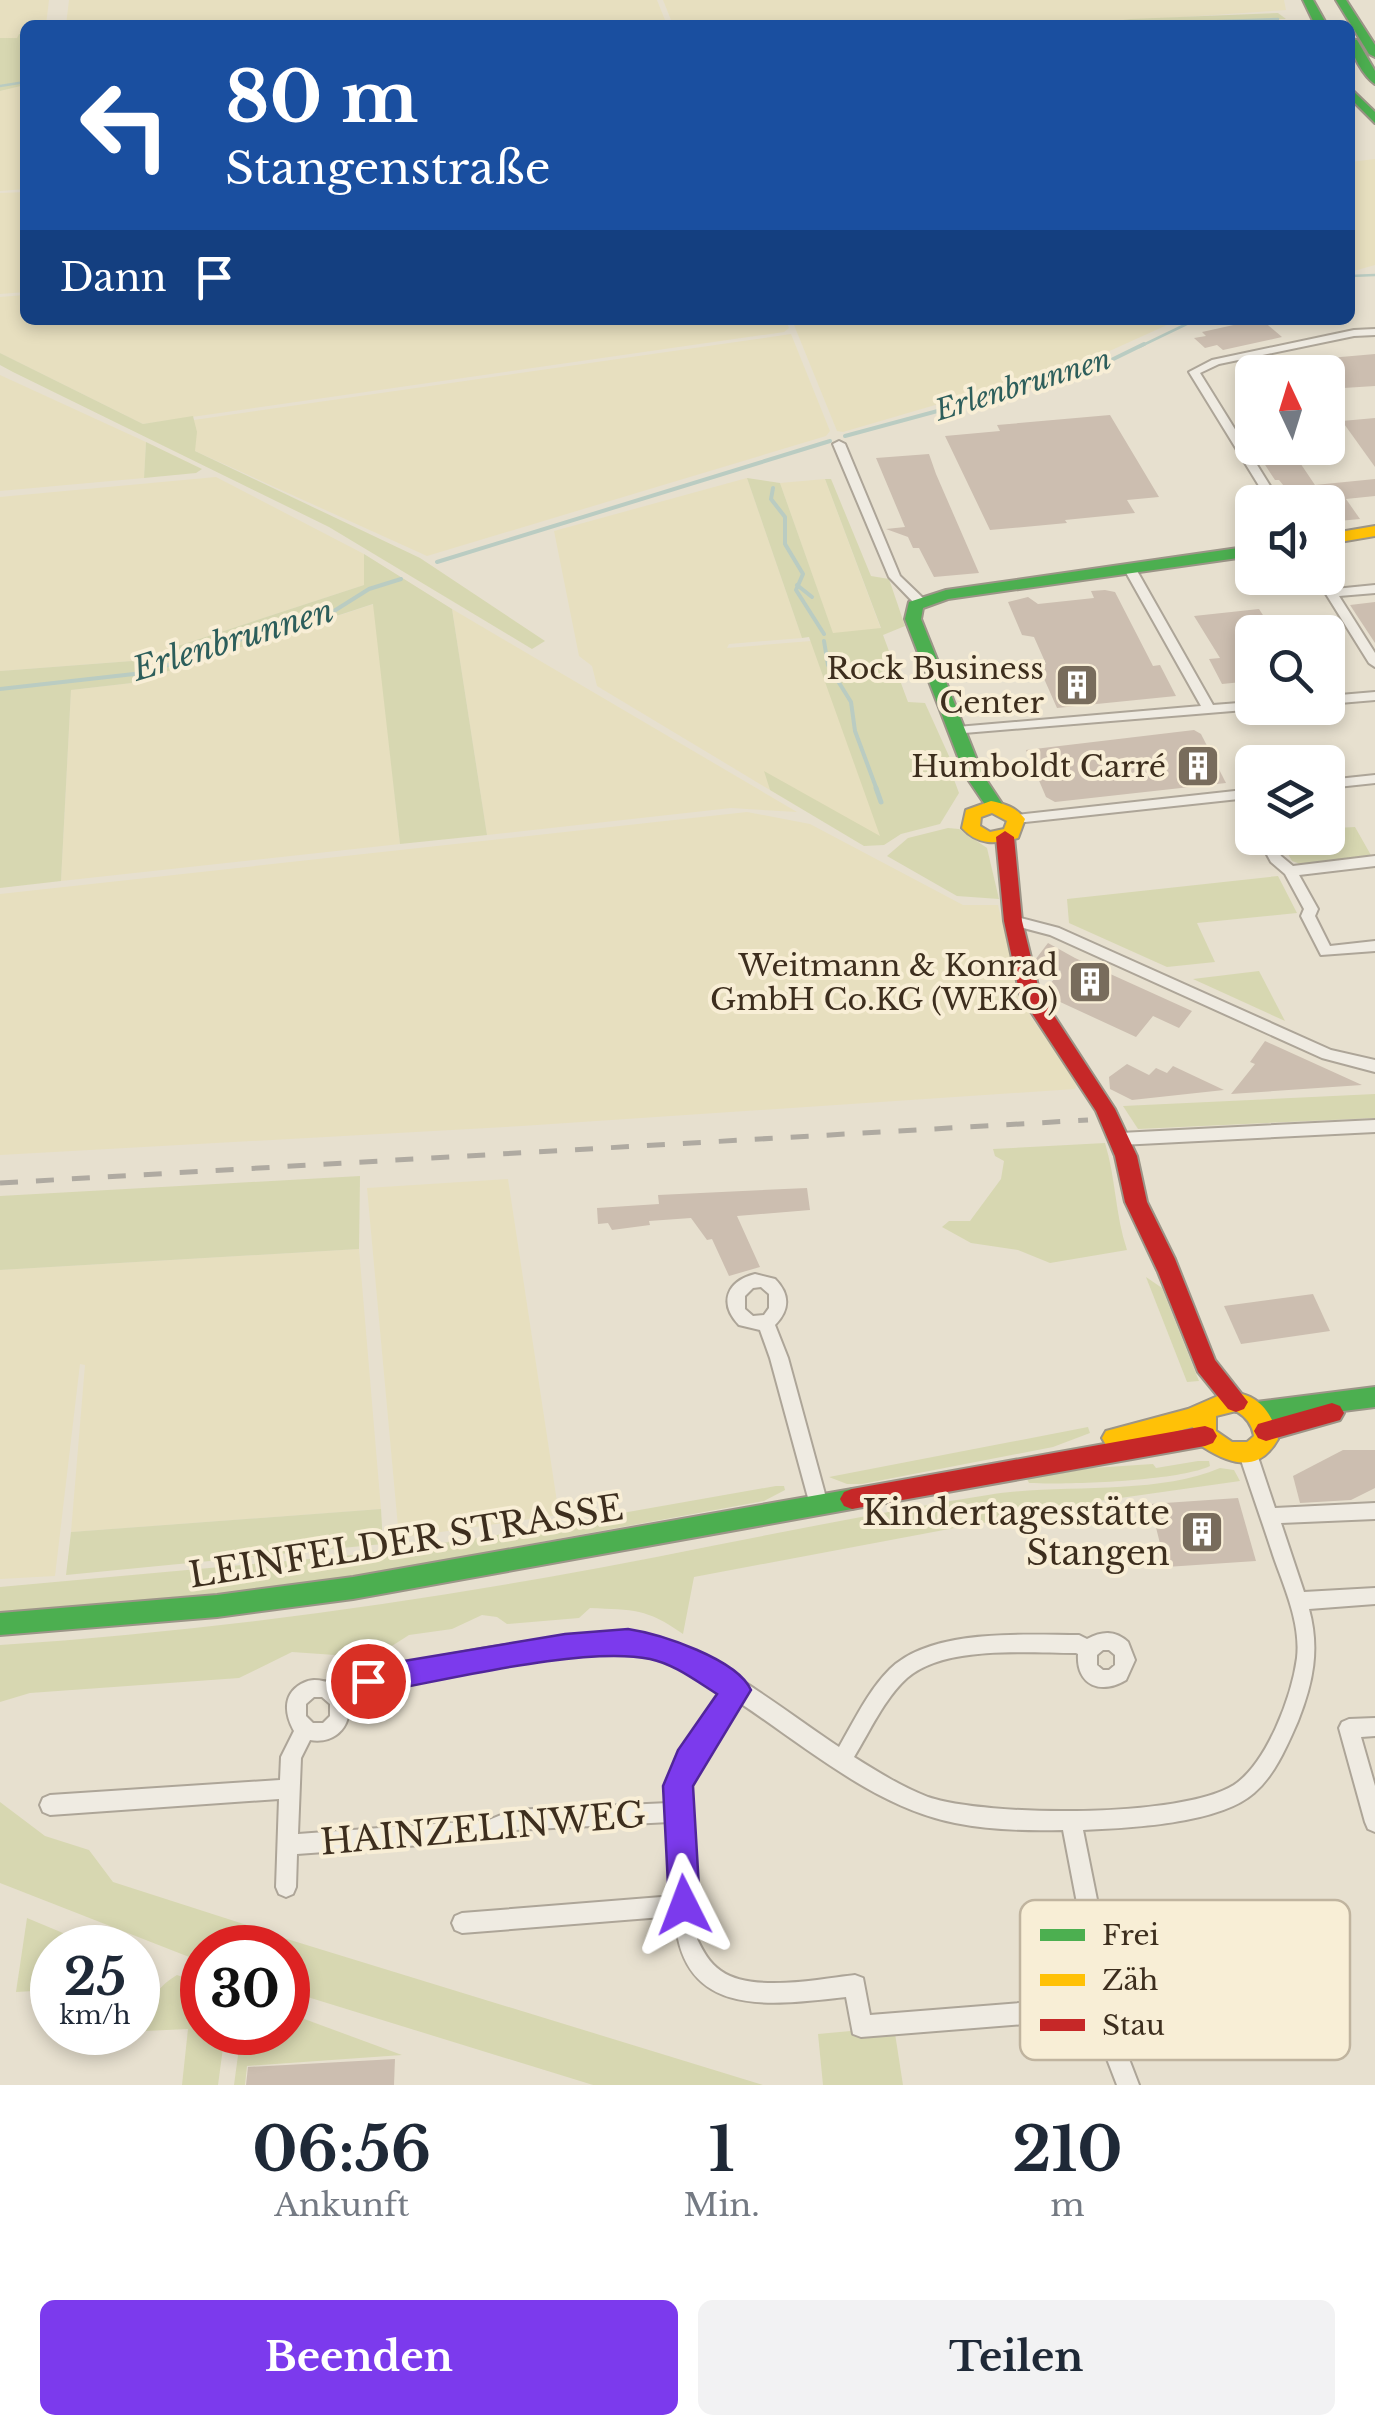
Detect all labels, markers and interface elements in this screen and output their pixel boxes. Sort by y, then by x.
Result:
text: 80 m [225,54,418,141]
icon: left [60,60,190,190]
text: Stangenstraße [225,140,551,196]
icon: arrive [187,250,242,305]
text: Dann [60,254,167,301]
water label: Erlenbrunnen [930,342,1115,429]
north arrow [1235,355,1345,465]
map controls [1235,355,1345,855]
button: sound [1235,485,1345,595]
water label: Erlenbrunnen [127,590,338,690]
button: search [1235,615,1345,725]
place label: Rock Business Center [826,650,1045,721]
building icon: Rock Business Center [1054,662,1100,708]
building icon: Humboldt Carré [1175,743,1221,789]
button: layers [1235,745,1345,855]
place label: Humboldt Carré [911,748,1166,785]
place label: Weitmann & Konrad GmbH Co.KG (WEKO) [710,947,1058,1018]
building icon: Weitmann & Konrad GmbH Co.KG (WEKO) [1067,959,1113,1005]
street label: LEINFELDER STRASSE [186,1485,626,1597]
place label: Kindertagesstätte Stangen [862,1491,1170,1574]
building icon: Kindertagesstätte Stangen [1179,1509,1225,1555]
pin [326,1639,411,1724]
icon: arrive [341,1654,396,1709]
street label: HAINZELINWEG [319,1792,647,1864]
position arrow [632,1853,736,1957]
legend [1020,1900,1350,2060]
text: Frei [1102,1918,1159,1953]
speed limit sign: 30 [180,1925,310,2055]
text: 25 [64,1946,126,2009]
text: Zäh [1102,1963,1158,1998]
text: km/h [60,2000,130,2031]
text: Stau [1102,2008,1165,2043]
text: 06:56 [252,2113,431,2187]
text: 1 [709,2113,735,2187]
text: 210 [1012,2113,1123,2187]
text: Ankunft [274,2185,409,2225]
text: Min. [684,2185,760,2225]
text: m [1050,2185,1085,2225]
button: Beenden [40,2300,678,2415]
button: Teilen [698,2300,1335,2415]

